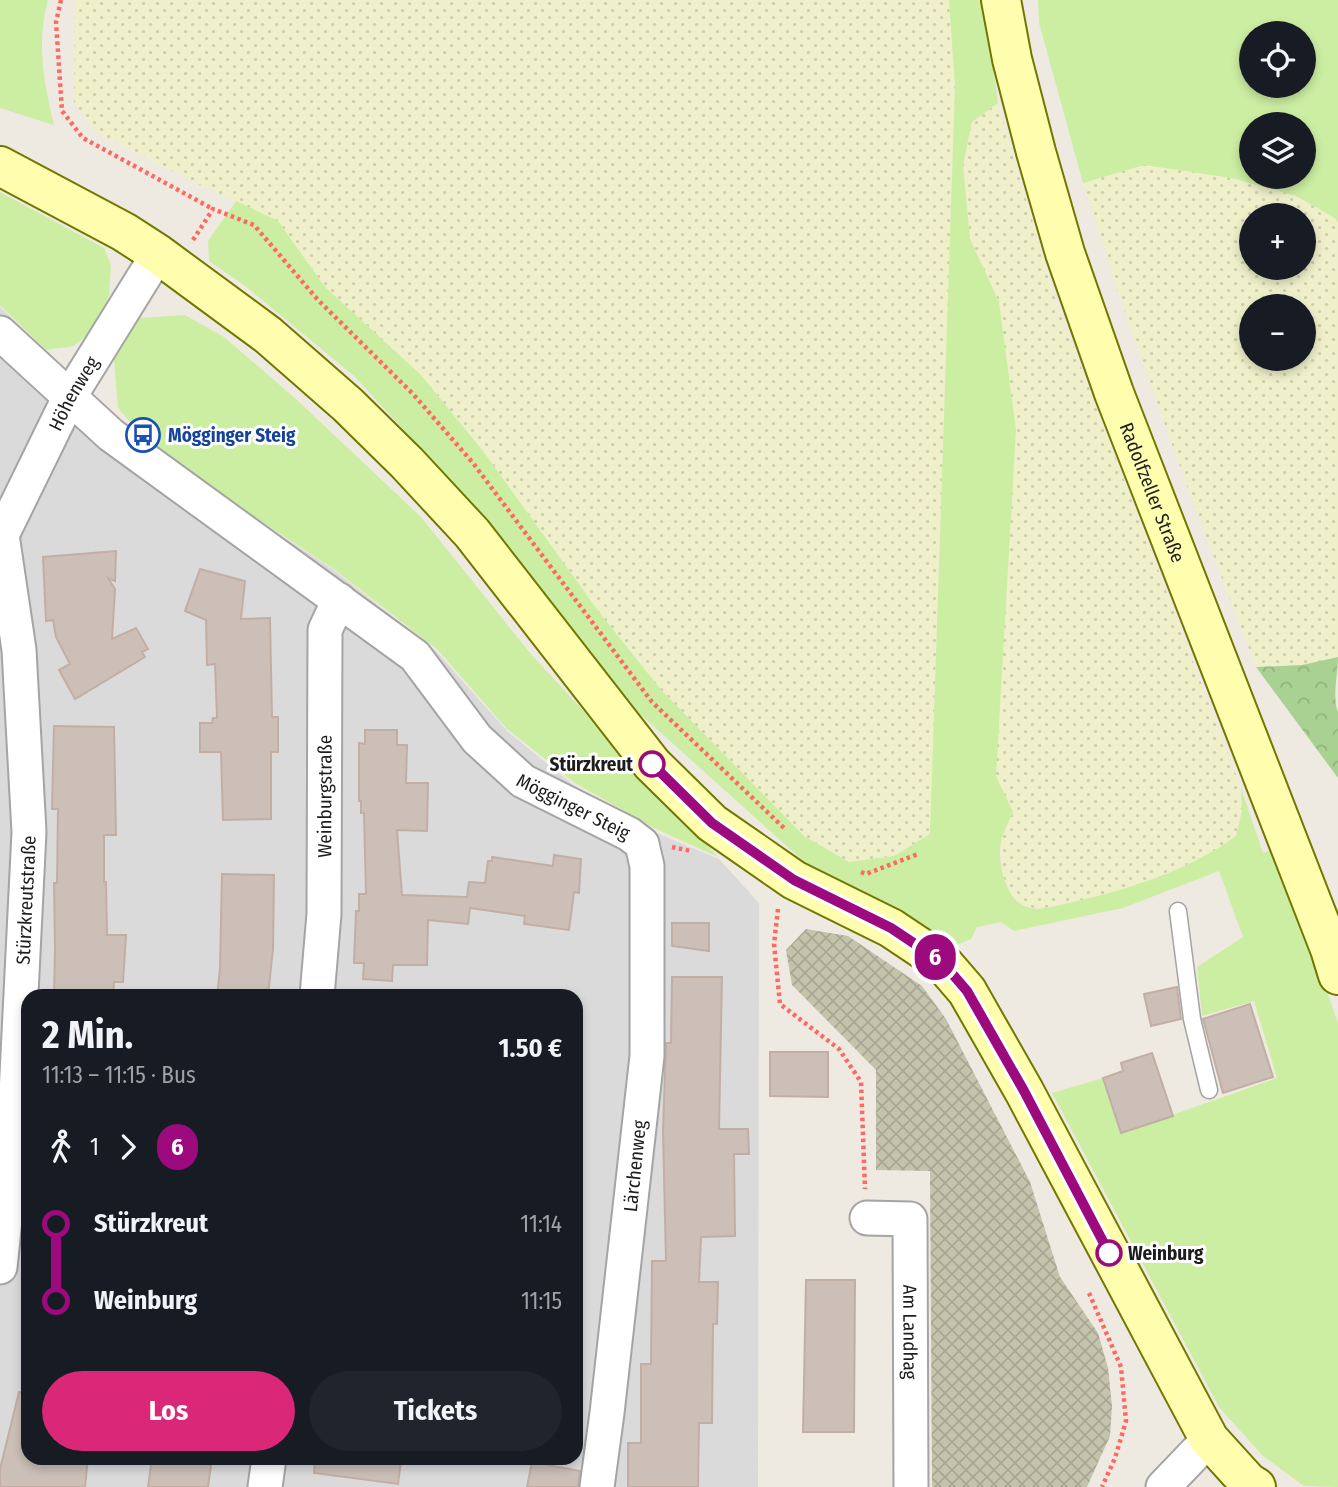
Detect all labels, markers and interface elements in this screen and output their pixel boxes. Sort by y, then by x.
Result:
map controls [1239,21,1316,371]
button: locate [1239,21,1316,98]
button: layers [1239,112,1316,189]
button: + [1239,203,1316,280]
button: − [1239,294,1316,371]
street label: Höhenweg [43,352,103,434]
bus stop icon: Mögginger Steig [124,416,162,454]
street label: Radolfzeller Straße [1115,419,1190,566]
place label: Mögginger Steig [168,424,296,447]
street label: Weinburgstraße [313,735,336,858]
marker: Stürzkreut [639,751,665,777]
place label: Stürzkreut [550,753,633,776]
street label: Mögginger Steig [513,768,634,844]
street label: Stürzkreutstraße [11,835,40,965]
line badge: 6 [912,934,958,980]
text: 6 [929,943,941,971]
text: 2 Min. [42,1012,133,1058]
text: 1.50 € [498,1033,562,1064]
text: 11:13 – 11:15 · Bus [42,1061,196,1089]
street label: Lärchenweg [619,1119,651,1213]
icon: walk [42,1128,80,1166]
icon: forward [109,1128,147,1166]
text: 1 [90,1133,99,1161]
text: 6 [171,1133,184,1161]
text: Stürzkreut [94,1208,208,1239]
text: 11:14 [520,1210,562,1238]
marker: Weinburg [1096,1240,1122,1266]
place label: Weinburg [1128,1242,1204,1265]
street label: Am Landhag [899,1284,922,1380]
text: Weinburg [94,1285,197,1316]
text: 11:15 [521,1287,562,1315]
button: Los [42,1371,295,1451]
button: Tickets [309,1371,562,1451]

